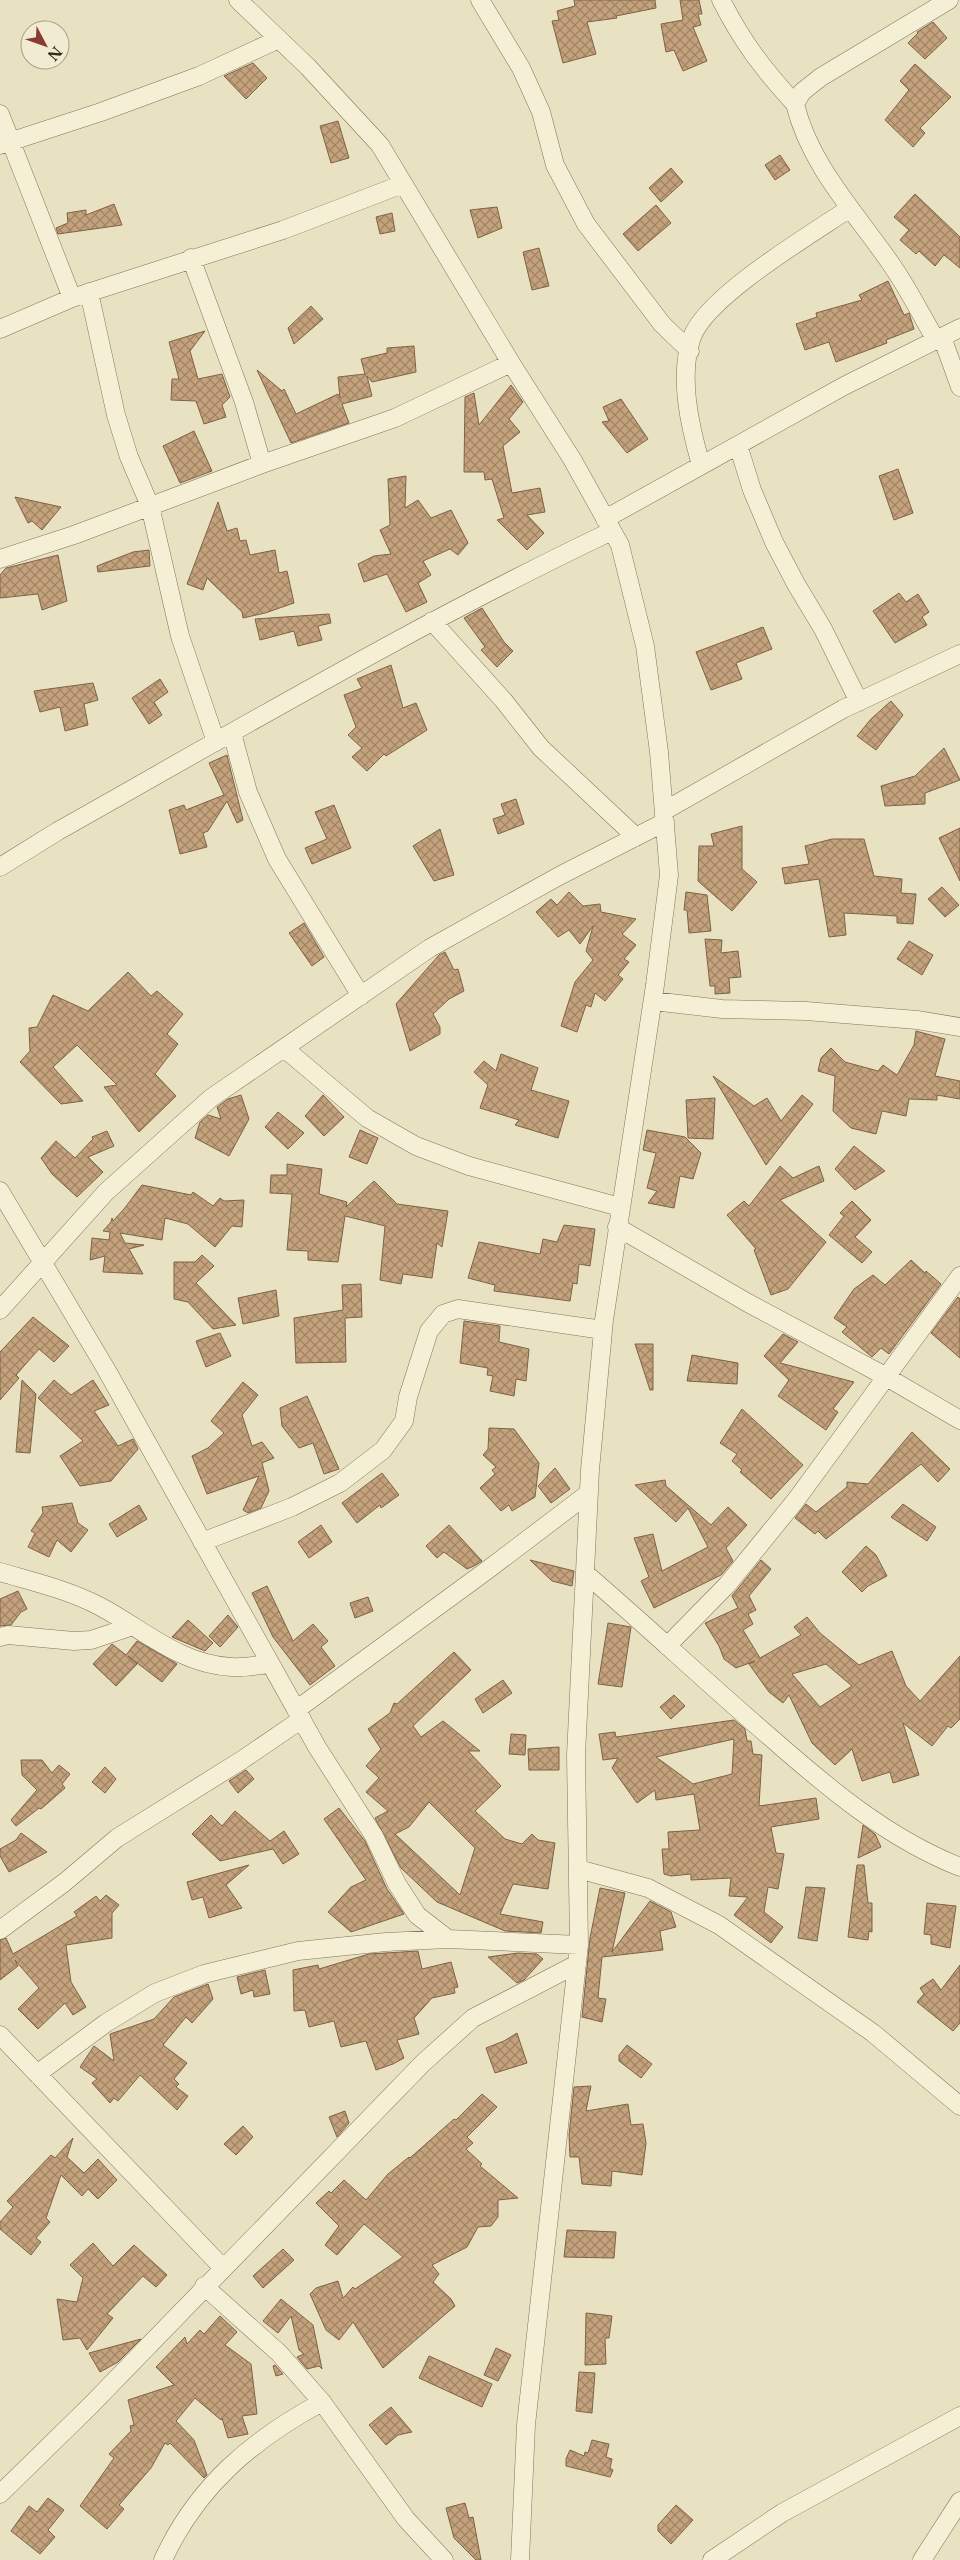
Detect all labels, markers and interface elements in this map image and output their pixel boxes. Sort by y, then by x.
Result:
north arrow [20,20,70,70]
text: N [44,43,66,64]

